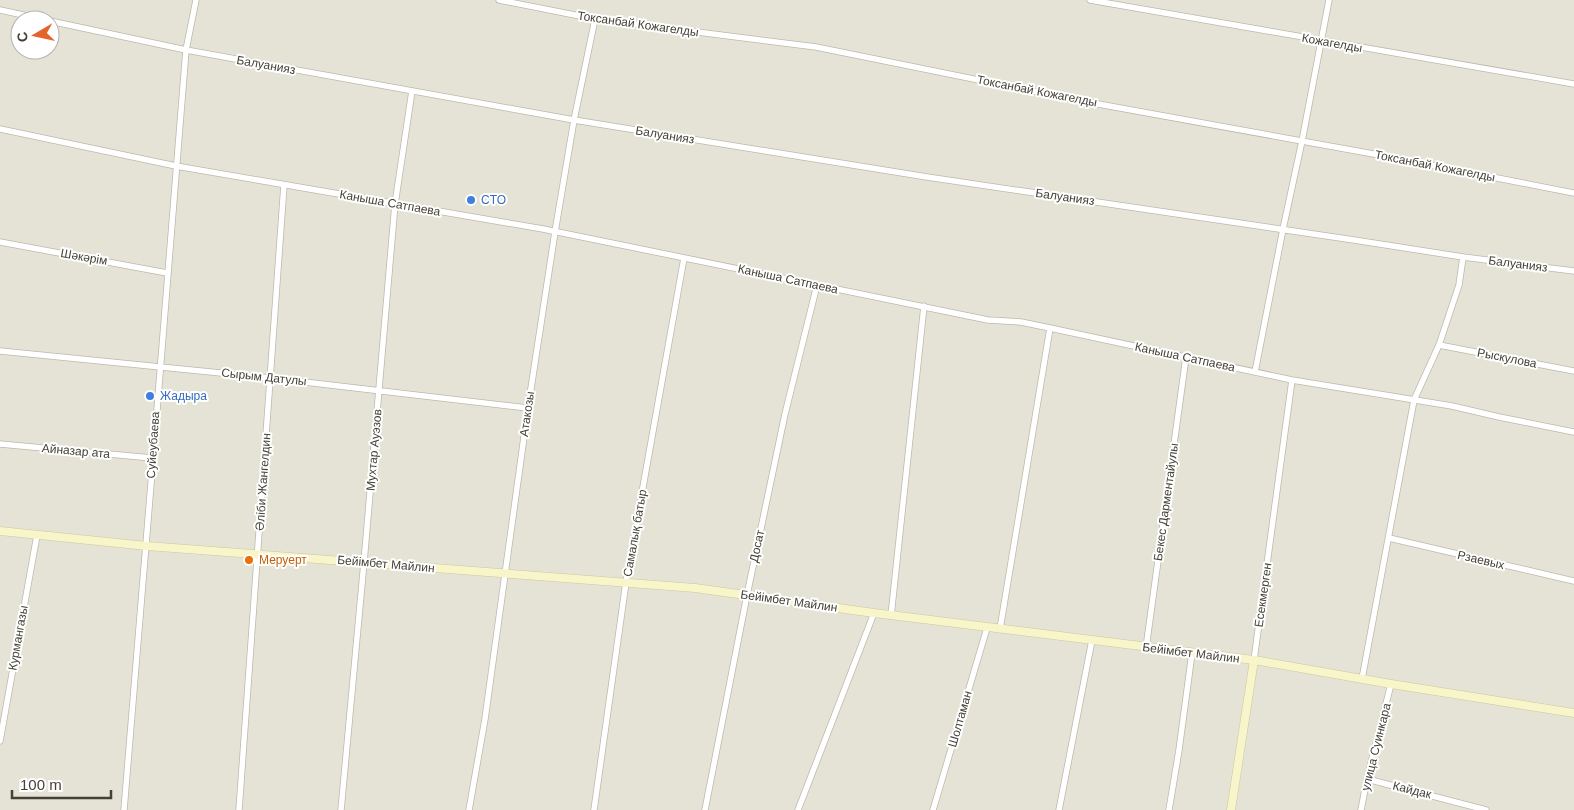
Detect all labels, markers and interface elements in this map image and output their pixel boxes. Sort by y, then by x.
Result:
street label: Токсанбай Кожагелды [576,9,700,39]
north arrow [10,10,60,60]
text: С [13,31,31,43]
street label: Кожагелды [1301,31,1363,55]
street label: Балуанияз [236,53,297,77]
street label: Токсанбай Кожагелды [976,72,1098,110]
street label: Балуанияз [635,123,696,147]
street label: Токсанбай Кожагелды [1374,147,1496,185]
street label: Балуанияз [1035,186,1096,208]
street label: Каныша Сатпаева [339,187,442,219]
place label: CTO [481,193,506,207]
marker: CTO [465,194,477,206]
street label: Шәкәрім [60,246,108,268]
street label: Балуанияз [1488,253,1549,275]
street label: Каныша Сатпаева [737,262,840,297]
street label: Каныша Сатпаева [1134,340,1237,375]
street label: Рыскулова [1476,345,1538,371]
street label: Сырым Датулы [221,366,307,388]
place label: Жадыра [160,389,207,403]
marker: Жадыра [144,390,156,402]
street label: Атакозы [517,390,537,438]
street label: Мухтар Ауэзов [363,408,385,492]
street label: Суйеубаева [144,411,162,479]
street label: Әліби Жангелдин [253,433,273,531]
street label: Айназар ата [41,441,111,461]
street label: Бекес Дарментайулы [1151,442,1181,562]
street label: Самалық батыр [620,488,650,578]
street label: Досат [747,528,767,564]
street label: Рзаевых [1456,548,1506,572]
place label: Меруерт [259,553,307,567]
street label: Бейімбет Майлин [337,553,435,575]
marker: Меруерт [243,554,255,566]
street label: Eсекмерген [1252,562,1274,628]
street label: Бейімбет Майлин [740,587,838,615]
street label: Курмангазы [5,604,31,672]
street label: Бейімбет Майлин [1142,640,1240,666]
street label: Шолтаман [945,689,975,749]
street label: улица Суинкара [1358,701,1394,792]
scale bar [12,768,111,800]
text: 100 m [20,776,62,793]
street label: Кайдак [1391,778,1433,802]

